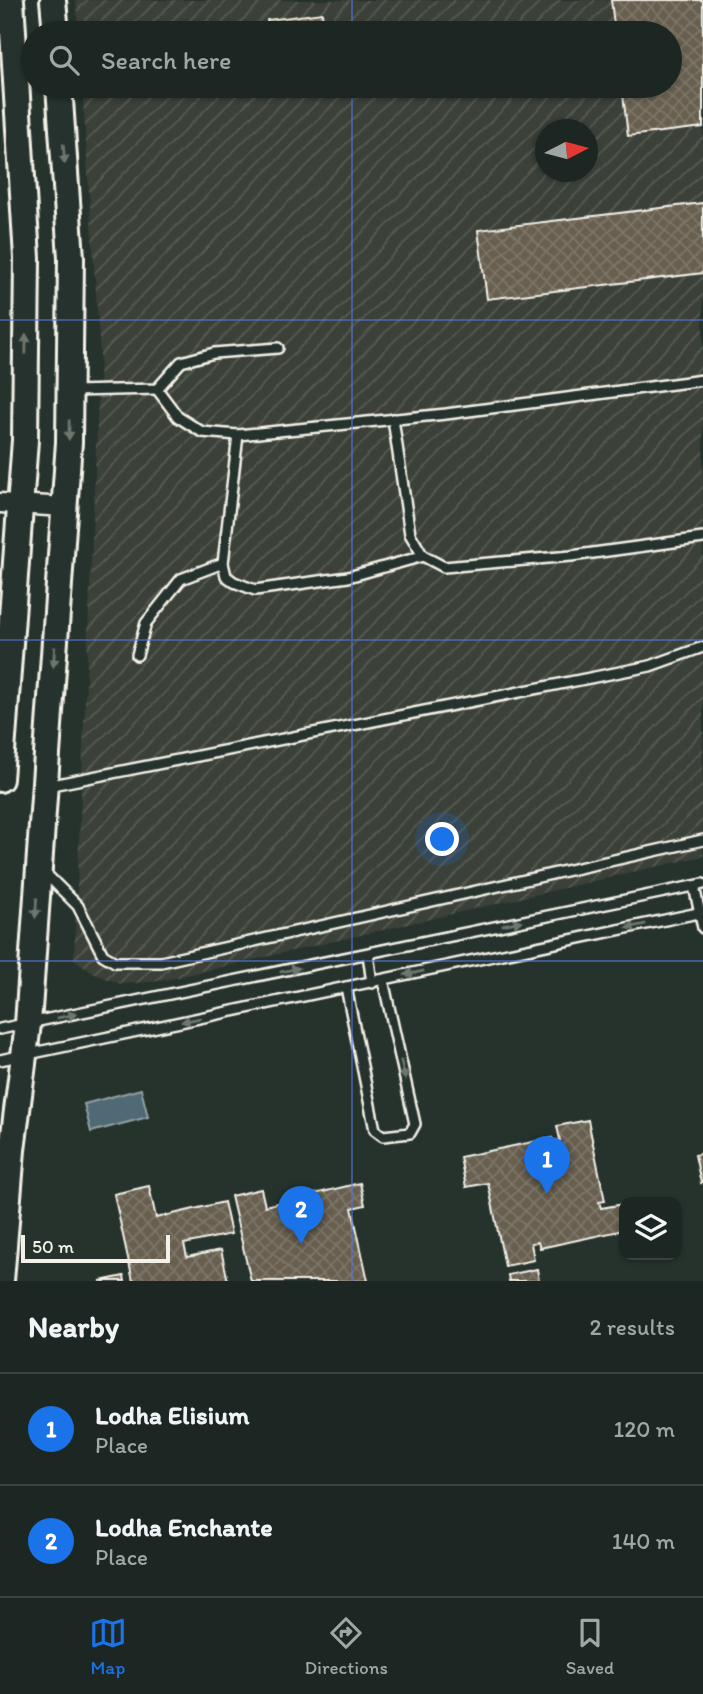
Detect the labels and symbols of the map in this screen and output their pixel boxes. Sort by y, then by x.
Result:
north arrow [535,119,598,182]
one-way arrow [59,143,70,165]
one-way arrow [20,332,32,354]
one-way arrow [64,419,75,441]
one-way arrow [48,646,59,668]
your location [425,822,459,856]
one-way arrow [30,898,41,920]
one-way arrow [501,918,523,929]
one-way arrow [625,921,647,932]
one-way arrow [279,964,301,975]
one-way arrow [403,968,425,979]
one-way arrow [56,1010,78,1021]
one-way arrow [180,1015,202,1026]
one-way arrow [398,1059,409,1081]
pin: 1 [524,1136,570,1194]
pin: 2 [278,1186,324,1244]
scale bar [21,1232,170,1264]

